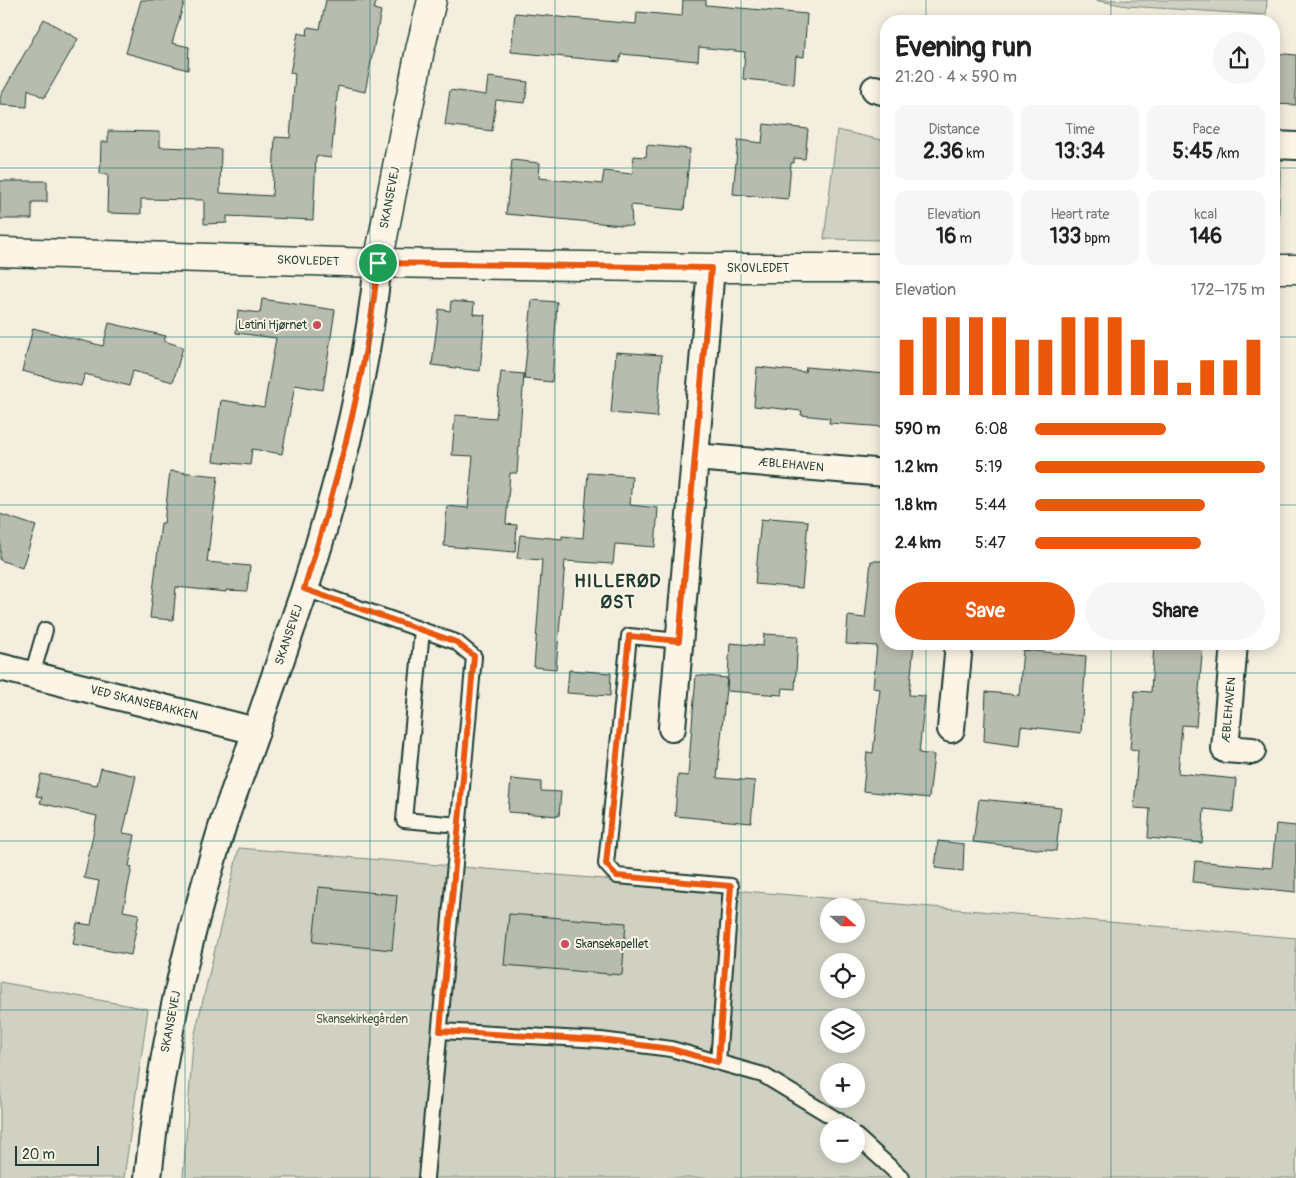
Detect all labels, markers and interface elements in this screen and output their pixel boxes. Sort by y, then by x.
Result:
text: Evening run [895,30,1032,65]
button: share [1213,32,1265,84]
text: 21:20 · 4 × 590 m [895,67,1017,87]
text: Distance [928,121,980,138]
text: Time [1065,121,1095,138]
text: Pace [1192,121,1220,138]
text: 2.36 [923,138,963,165]
text: 13:34 [1055,138,1105,165]
text: 5:45 [1173,138,1213,165]
text: km [963,145,985,162]
text: /km [1213,145,1239,162]
street label: SKANSEVEJ [377,166,403,230]
text: Elevation [927,206,981,223]
text: Heart rate [1050,206,1110,223]
text: kcal [1195,206,1217,223]
text: 16 [936,223,956,250]
text: 133 [1050,223,1081,250]
text: 146 [1190,223,1222,250]
text: m [956,230,972,247]
text: bpm [1081,230,1110,247]
pin [357,242,399,284]
icon: arrive [364,249,392,277]
street label: SKOVLEDET [277,252,340,270]
street label: SKOVLEDET [727,261,790,276]
text: Elevation [895,280,956,300]
text: 172–175 m [1191,280,1265,300]
place label: Latini Hjørnet [238,318,307,333]
marker: Latini Hjørnet [311,319,323,331]
text: 590 m [895,419,941,439]
text: 6:08 [975,419,1008,439]
street label: ÆBLEHAVEN [758,455,824,475]
text: 1.2 km [895,457,938,477]
text: 5:19 [975,457,1002,477]
text: 1.8 km [895,495,937,515]
text: 5:44 [975,495,1007,515]
text: 2.4 km [895,533,941,553]
text: 5:47 [975,533,1006,553]
district label: HILLERØD ØST [574,570,662,614]
button: Save [895,582,1075,640]
button: Share [1085,582,1265,640]
street label: SKANSEVEJ [272,603,306,667]
street label: ÆBLEHAVEN [1219,677,1239,743]
street label: VED SKANSEBAKKEN [89,682,199,724]
north arrow [820,898,865,942]
map controls [820,898,865,1163]
place label: Skansekapellet [575,937,649,952]
marker: Skansekapellet [559,938,571,950]
button: locate [820,953,865,998]
street label: SKANSEVEJ [158,990,184,1054]
button: layers [820,1008,865,1053]
park label: Skansekirkegården [316,1012,408,1027]
button: + [820,1063,865,1108]
button: − [820,1118,865,1163]
scale bar [15,1143,99,1166]
text: 20 m [22,1146,55,1163]

